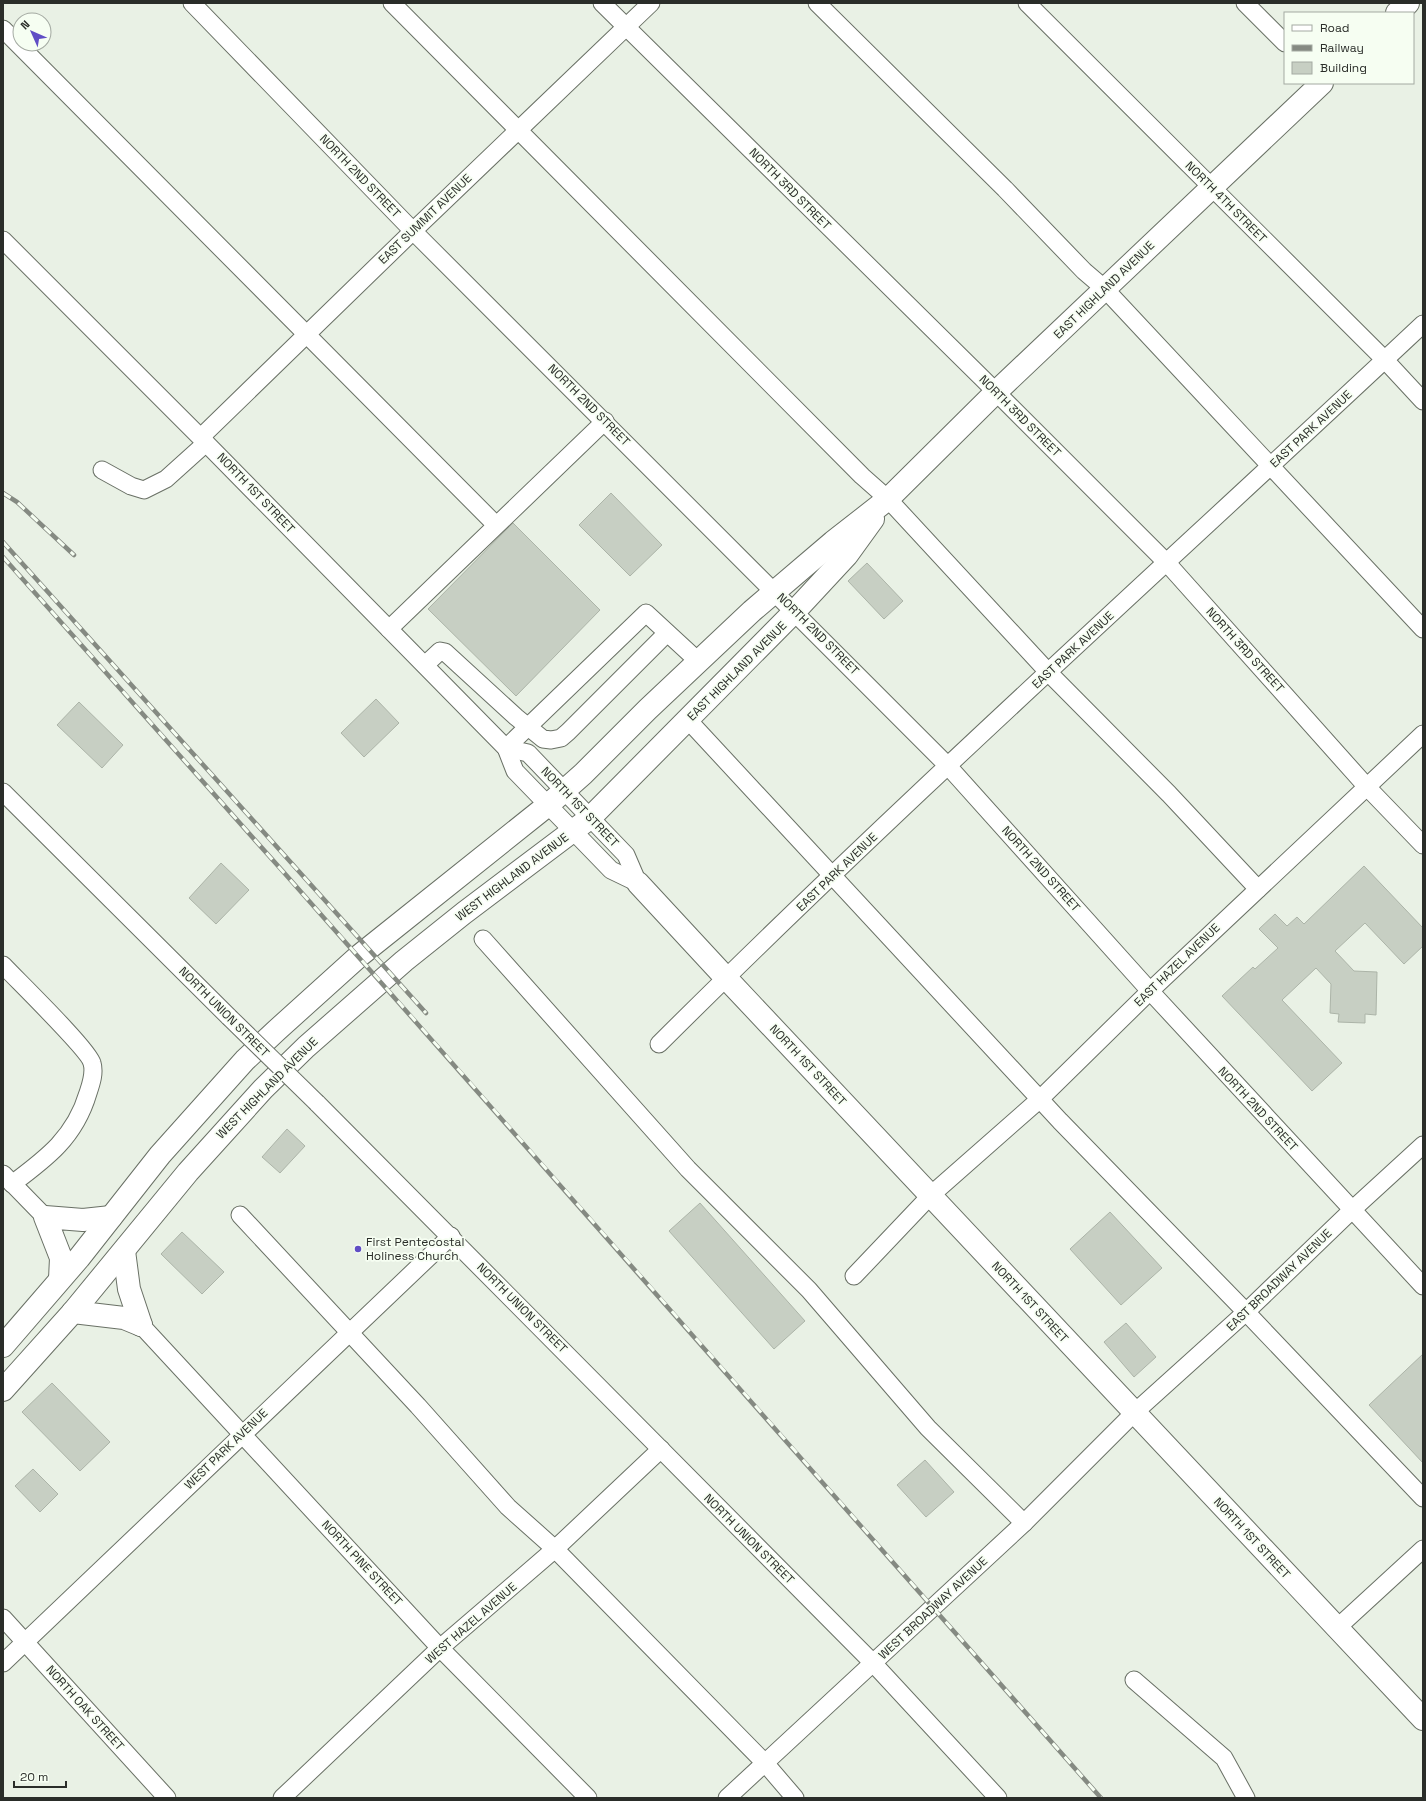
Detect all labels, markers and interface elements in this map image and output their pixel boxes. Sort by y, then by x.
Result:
north arrow [12,12,52,52]
legend [1284,12,1414,84]
text: N [17,17,32,32]
text: Road [1320,20,1349,36]
text: Railway [1320,40,1364,56]
text: Building [1320,60,1367,76]
street label: NORTH 2ND STREET [316,131,404,221]
street label: NORTH 3RD STREET [746,145,834,233]
street label: NORTH 4TH STREET [1182,158,1270,246]
street label: EAST SUMMIT AVENUE [375,170,475,268]
street label: EAST HIGHLAND AVENUE [1050,237,1158,342]
street label: NORTH 2ND STREET [544,360,634,450]
street label: NORTH 3RD STREET [976,372,1064,460]
street label: EAST PARK AVENUE [1266,387,1356,471]
street label: NORTH 1ST STREET [214,449,298,537]
street label: NORTH 2ND STREET [773,589,863,679]
street label: NORTH 3RD STREET [1202,604,1288,696]
street label: EAST PARK AVENUE [1028,608,1118,692]
street label: EAST HIGHLAND AVENUE [684,618,790,724]
street label: NORTH 1ST STREET [538,763,622,851]
street label: NORTH 2ND STREET [998,823,1084,915]
street label: WEST HIGHLAND AVENUE [452,829,572,925]
street label: EAST PARK AVENUE [793,829,881,915]
street label: EAST HAZEL AVENUE [1131,920,1223,1010]
street label: NORTH UNION STREET [175,963,273,1061]
street label: NORTH 1ST STREET [766,1021,850,1109]
street label: WEST HIGHLAND AVENUE [213,1034,321,1142]
street label: NORTH 2ND STREET [1215,1063,1301,1155]
street label: EAST BROADWAY AVENUE [1223,1225,1335,1335]
place label: First Pentecostal Holiness Church [366,1234,464,1264]
marker: First Pentecostal Holiness Church [353,1244,363,1254]
street label: NORTH 1ST STREET [988,1258,1072,1346]
street label: NORTH UNION STREET [473,1259,571,1357]
street label: WEST PARK AVENUE [181,1405,271,1493]
street label: NORTH UNION STREET [700,1490,798,1588]
street label: NORTH 1ST STREET [1210,1494,1294,1582]
street label: NORTH PINE STREET [318,1517,406,1609]
street label: WEST BROADWAY AVENUE [875,1553,991,1663]
street label: WEST HAZEL AVENUE [422,1579,520,1667]
street label: NORTH OAK STREET [42,1662,128,1754]
scale bar [14,1763,66,1789]
text: 20 m [20,1769,48,1785]

